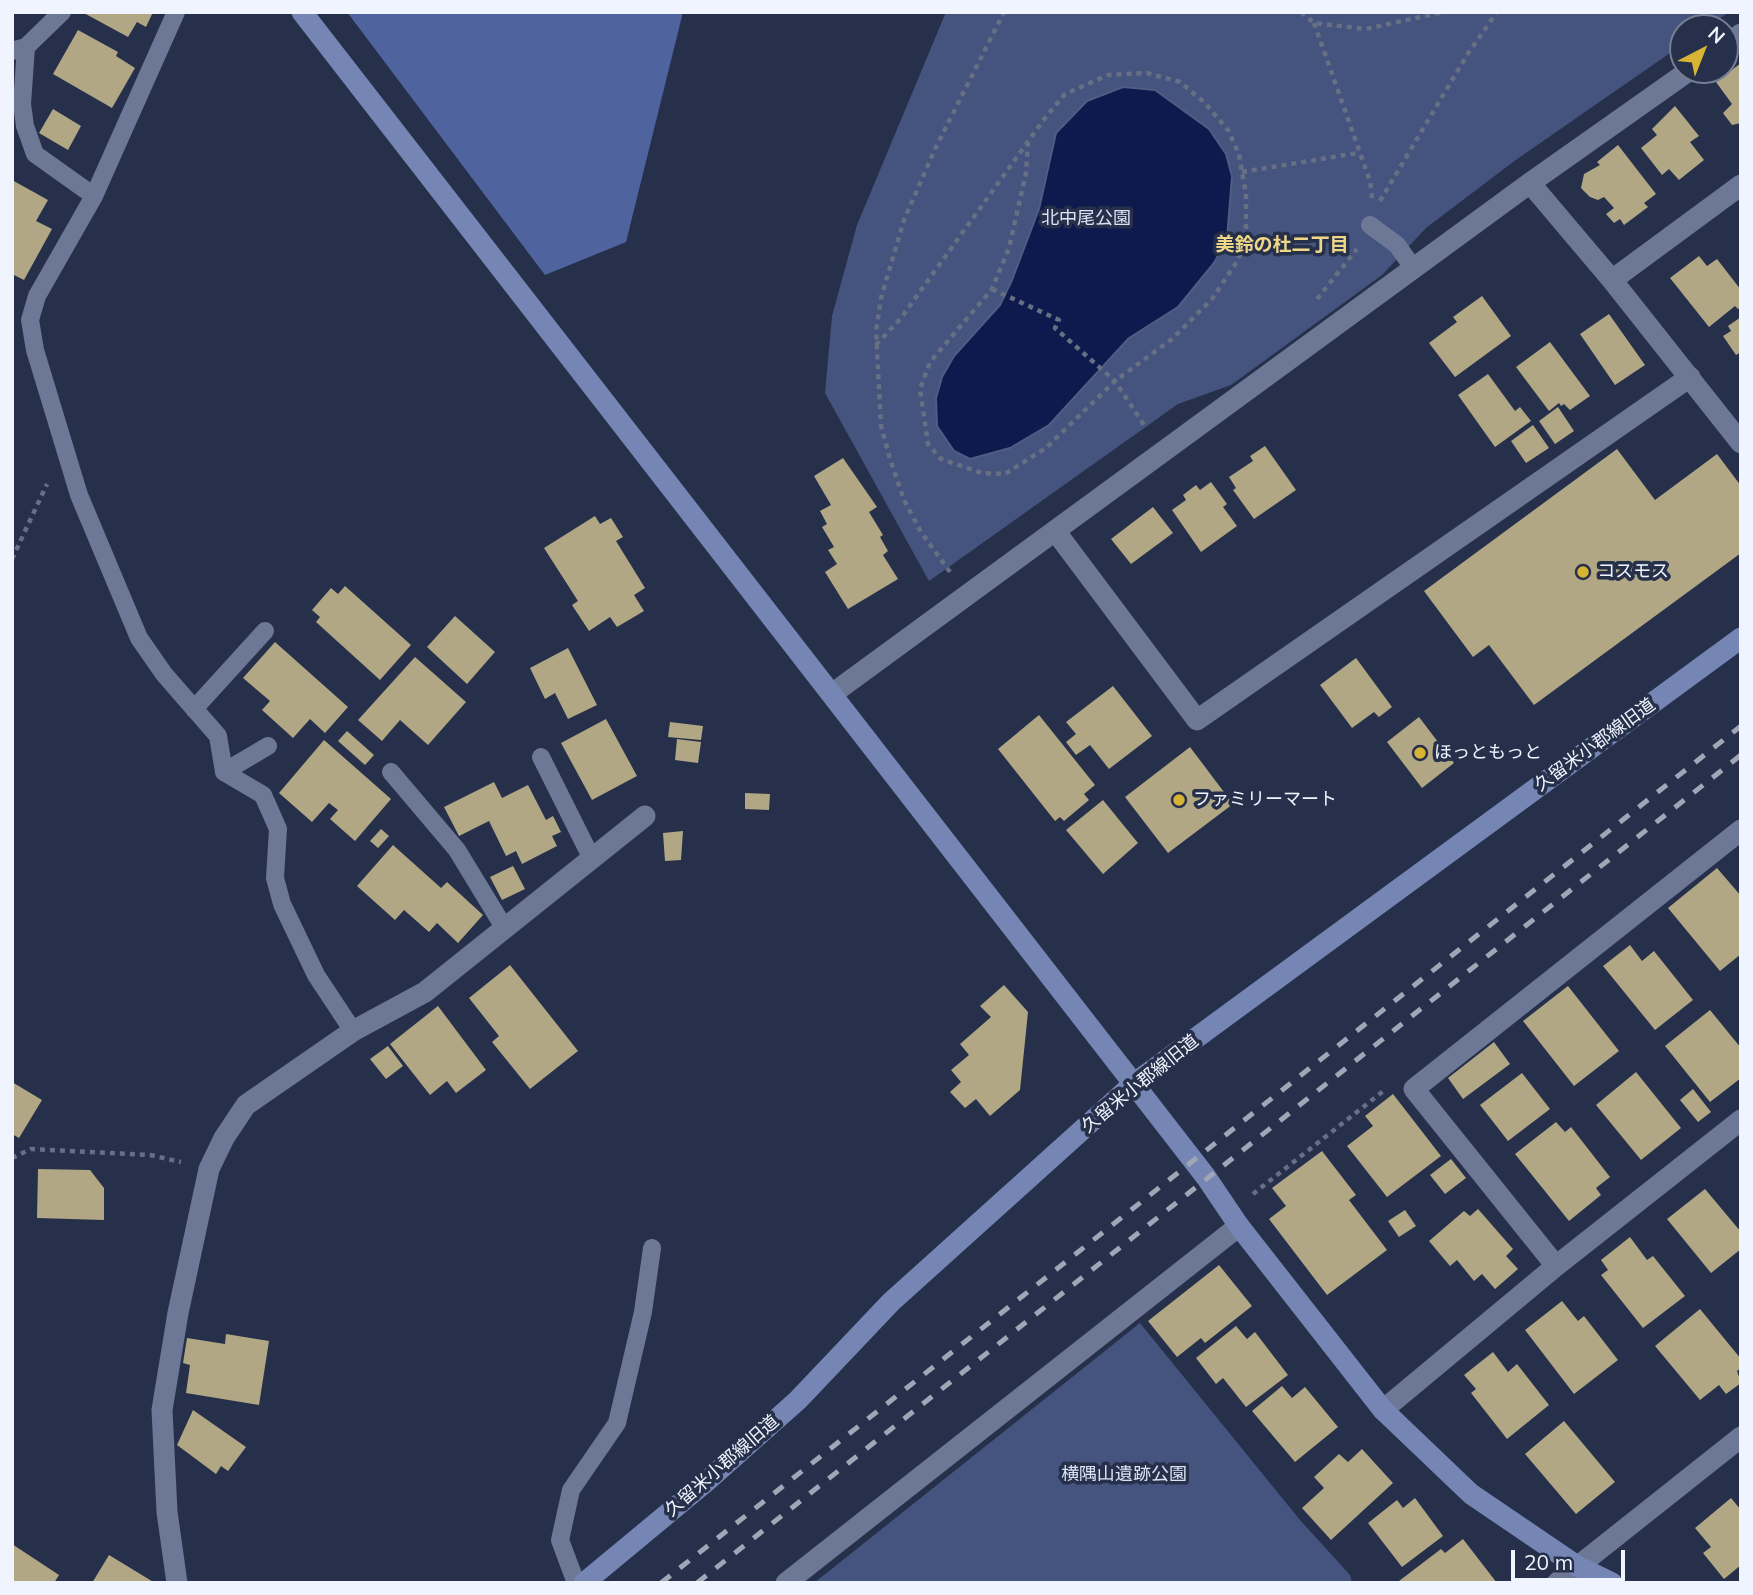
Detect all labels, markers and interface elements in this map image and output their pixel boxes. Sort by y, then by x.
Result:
north arrow [1669,14,1739,84]
text: N [1703,21,1730,49]
park label: 北中尾公園 [1041,208,1131,230]
district label: 美鈴の杜二丁目 [1216,234,1348,256]
place label: コスモス [1597,561,1669,583]
marker: コスモス [1575,564,1591,580]
street label: 久留米小郡線旧道 [1530,694,1660,796]
place label: ほっともっと [1434,742,1542,764]
marker: ほっともっと [1412,745,1428,761]
place label: ファミリーマート [1193,789,1337,811]
marker: ファミリーマート [1171,792,1187,808]
street label: 久留米小郡線旧道 [1077,1030,1203,1138]
street label: 久留米小郡線旧道 [661,1411,783,1521]
park label: 横隅山遺跡公園 [1061,1464,1187,1486]
scale bar [1515,1536,1629,1580]
text: 20 m [1524,1549,1573,1575]

